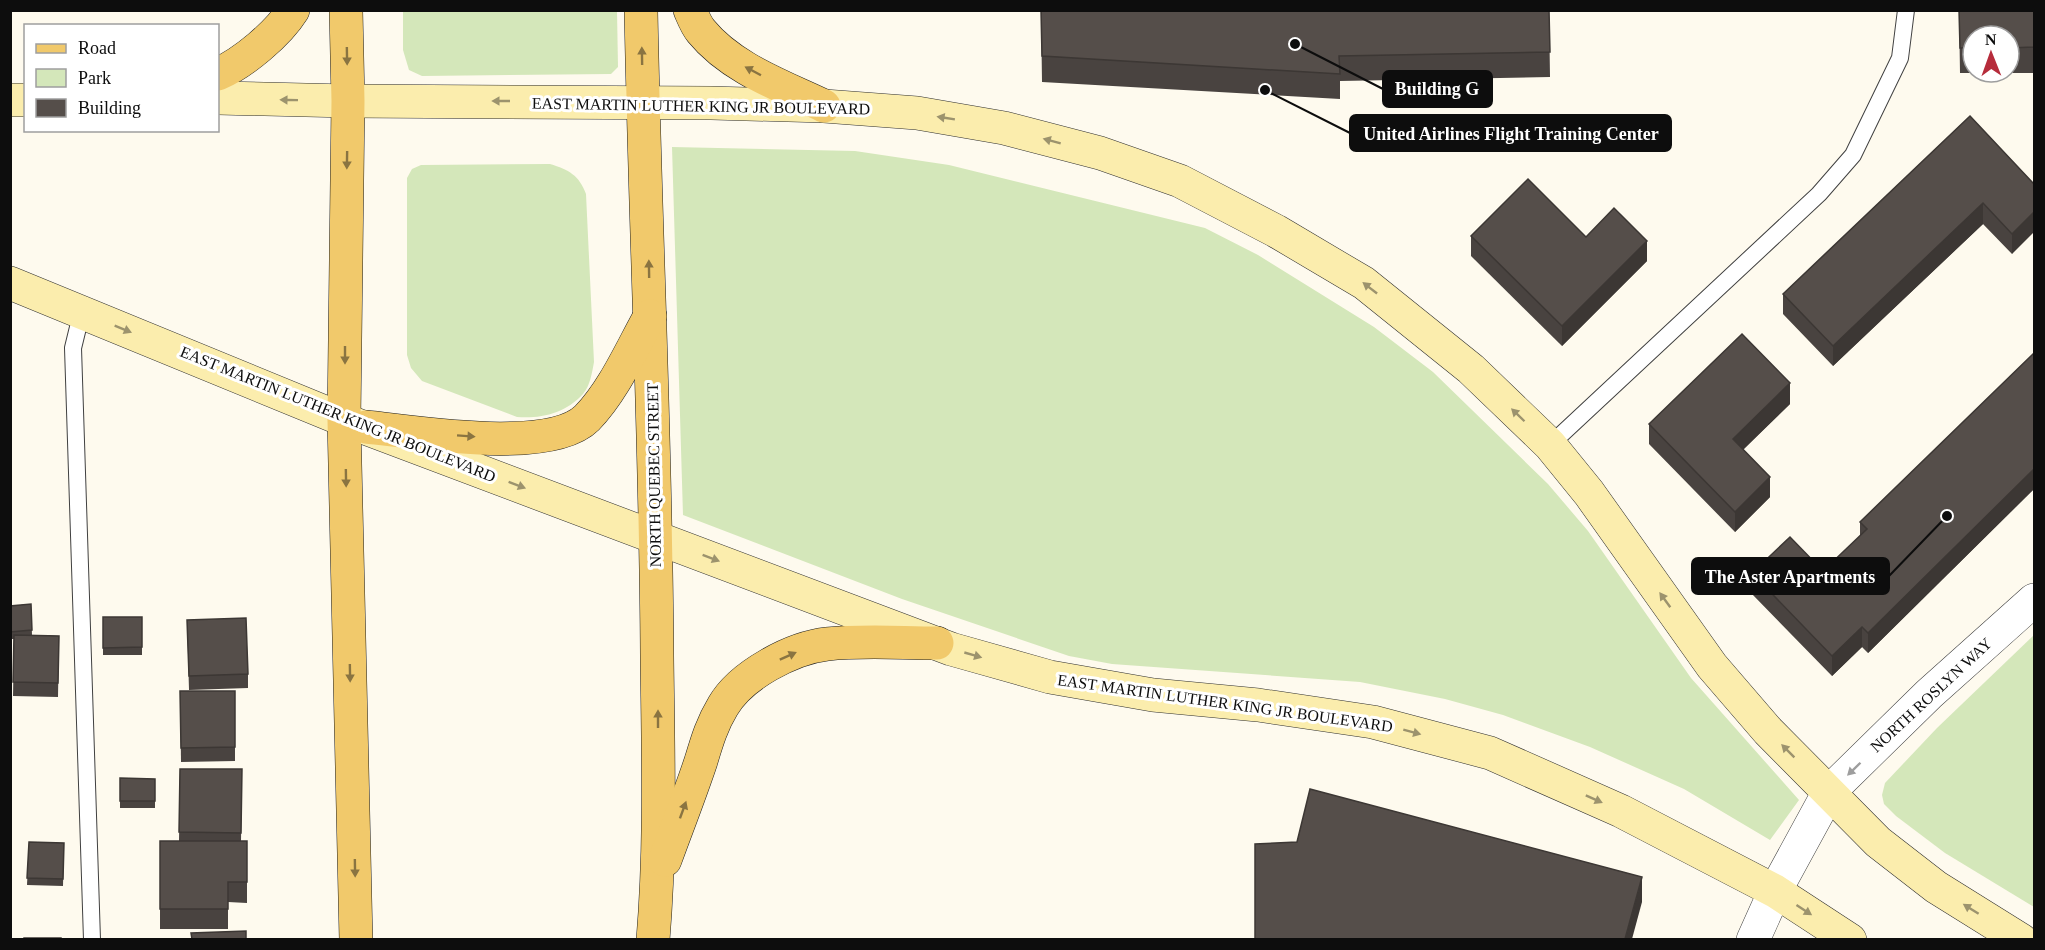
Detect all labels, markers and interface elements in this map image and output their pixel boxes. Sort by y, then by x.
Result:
legend [24,24,219,132]
north arrow [1961,24,2021,84]
text: N [1985,31,1997,48]
text: Road [78,38,116,58]
one-way arrow [342,46,352,65]
one-way arrow [637,47,647,66]
one-way arrow [744,66,761,76]
text: Park [78,68,111,88]
callout: Building G [1383,71,1492,107]
text: Building G [1395,79,1479,99]
one-way arrow [280,95,299,104]
street label: EAST MARTIN LUTHER KING JR BOULEVARD [532,95,870,117]
one-way arrow [491,96,510,106]
text: Building [78,98,141,118]
one-way arrow [937,114,956,123]
callout: United Airlines Flight Training Center [1350,115,1671,151]
text: United Airlines Flight Training Center [1363,124,1659,144]
one-way arrow [1043,135,1061,145]
one-way arrow [342,150,352,169]
one-way arrow [644,260,654,279]
one-way arrow [1362,283,1377,295]
one-way arrow [114,325,132,334]
street label: EAST MARTIN LUTHER KING JR BOULEVARD [178,343,498,485]
one-way arrow [340,345,350,364]
street label: NORTH QUEBEC STREET [644,382,664,568]
one-way arrow [1512,408,1526,422]
one-way arrow [456,432,475,441]
one-way arrow [341,469,351,488]
one-way arrow [508,480,526,490]
one-way arrow [703,553,721,563]
callout: The Aster Apartments [1692,558,1889,594]
text: The Aster Apartments [1705,567,1875,587]
one-way arrow [1660,592,1671,608]
street label: NORTH ROSLYN WAY [1867,634,1995,756]
one-way arrow [779,651,796,660]
one-way arrow [964,651,982,660]
one-way arrow [345,664,355,683]
street label: EAST MARTIN LUTHER KING JR BOULEVARD [1056,671,1394,735]
one-way arrow [653,709,662,728]
one-way arrow [1403,728,1421,737]
one-way arrow [1781,745,1795,759]
one-way arrow [1847,761,1861,775]
one-way arrow [1586,795,1603,804]
one-way arrow [679,801,689,819]
one-way arrow [350,859,359,878]
one-way arrow [1963,903,1979,914]
one-way arrow [1796,904,1812,915]

